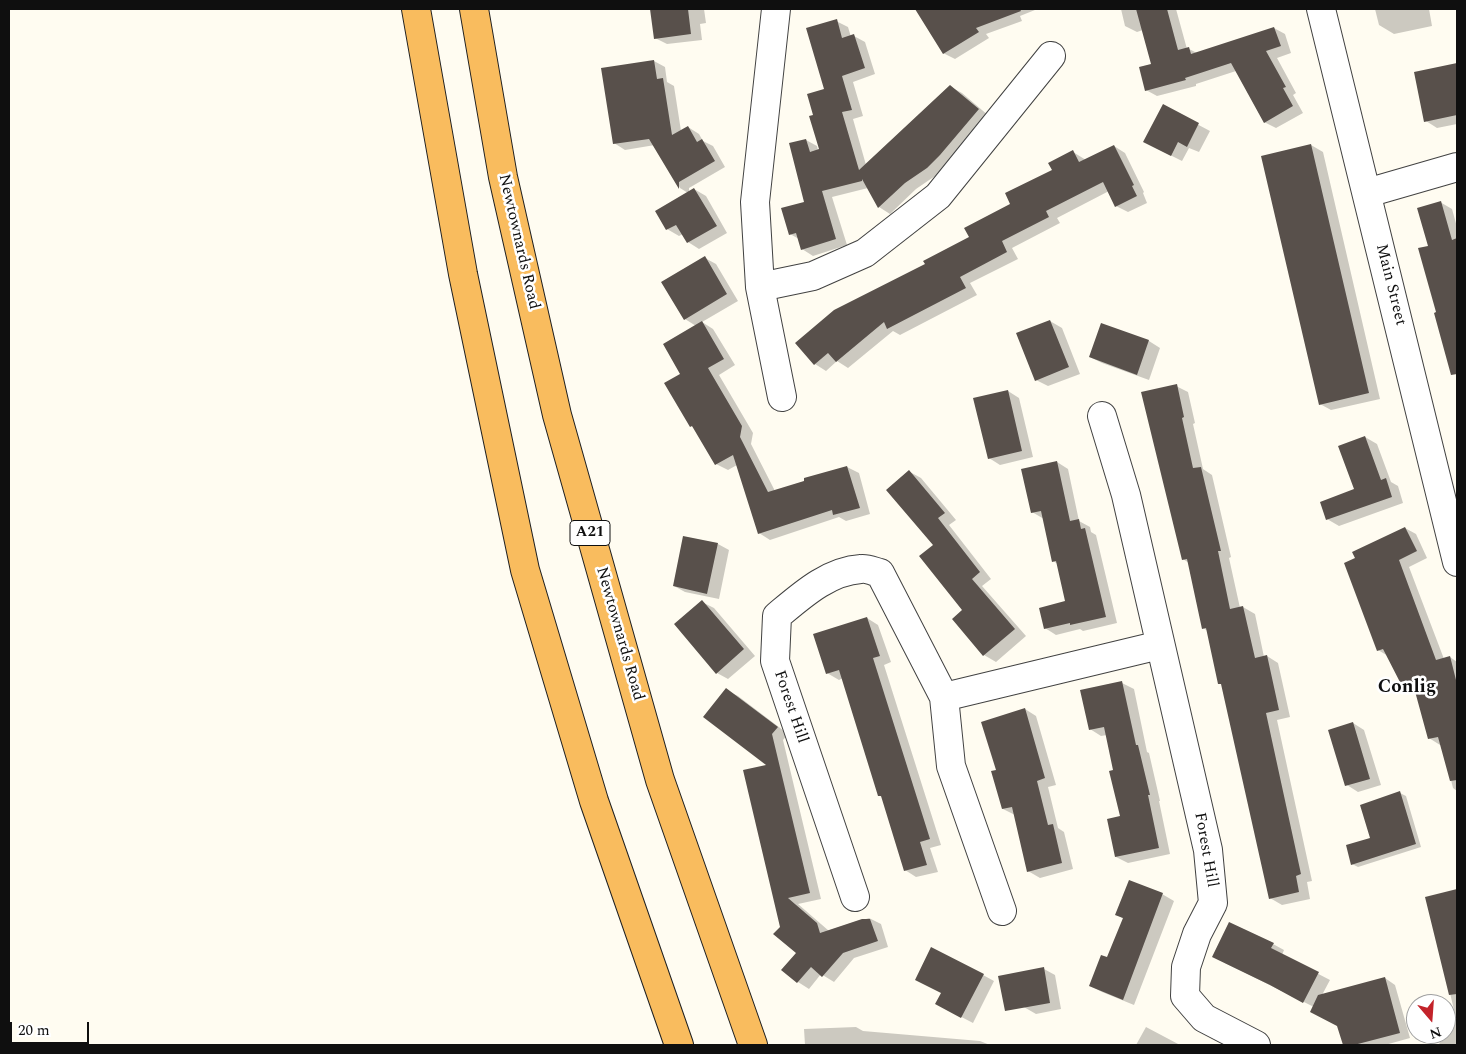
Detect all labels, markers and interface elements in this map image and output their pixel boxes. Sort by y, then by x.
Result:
street label: Newtownards Road [493,172,543,312]
street label: Main Street [1371,242,1409,328]
road number: A21 [570,520,610,546]
street label: Newtownards Road [591,565,647,703]
street label: Forest Hill [769,668,811,746]
district label: Conlig [1378,677,1436,699]
street label: Forest Hill [1189,811,1221,889]
north arrow [1406,994,1456,1044]
scale bar [12,1012,91,1044]
text: 20 m [18,1019,50,1042]
text: N [1427,1021,1444,1045]

